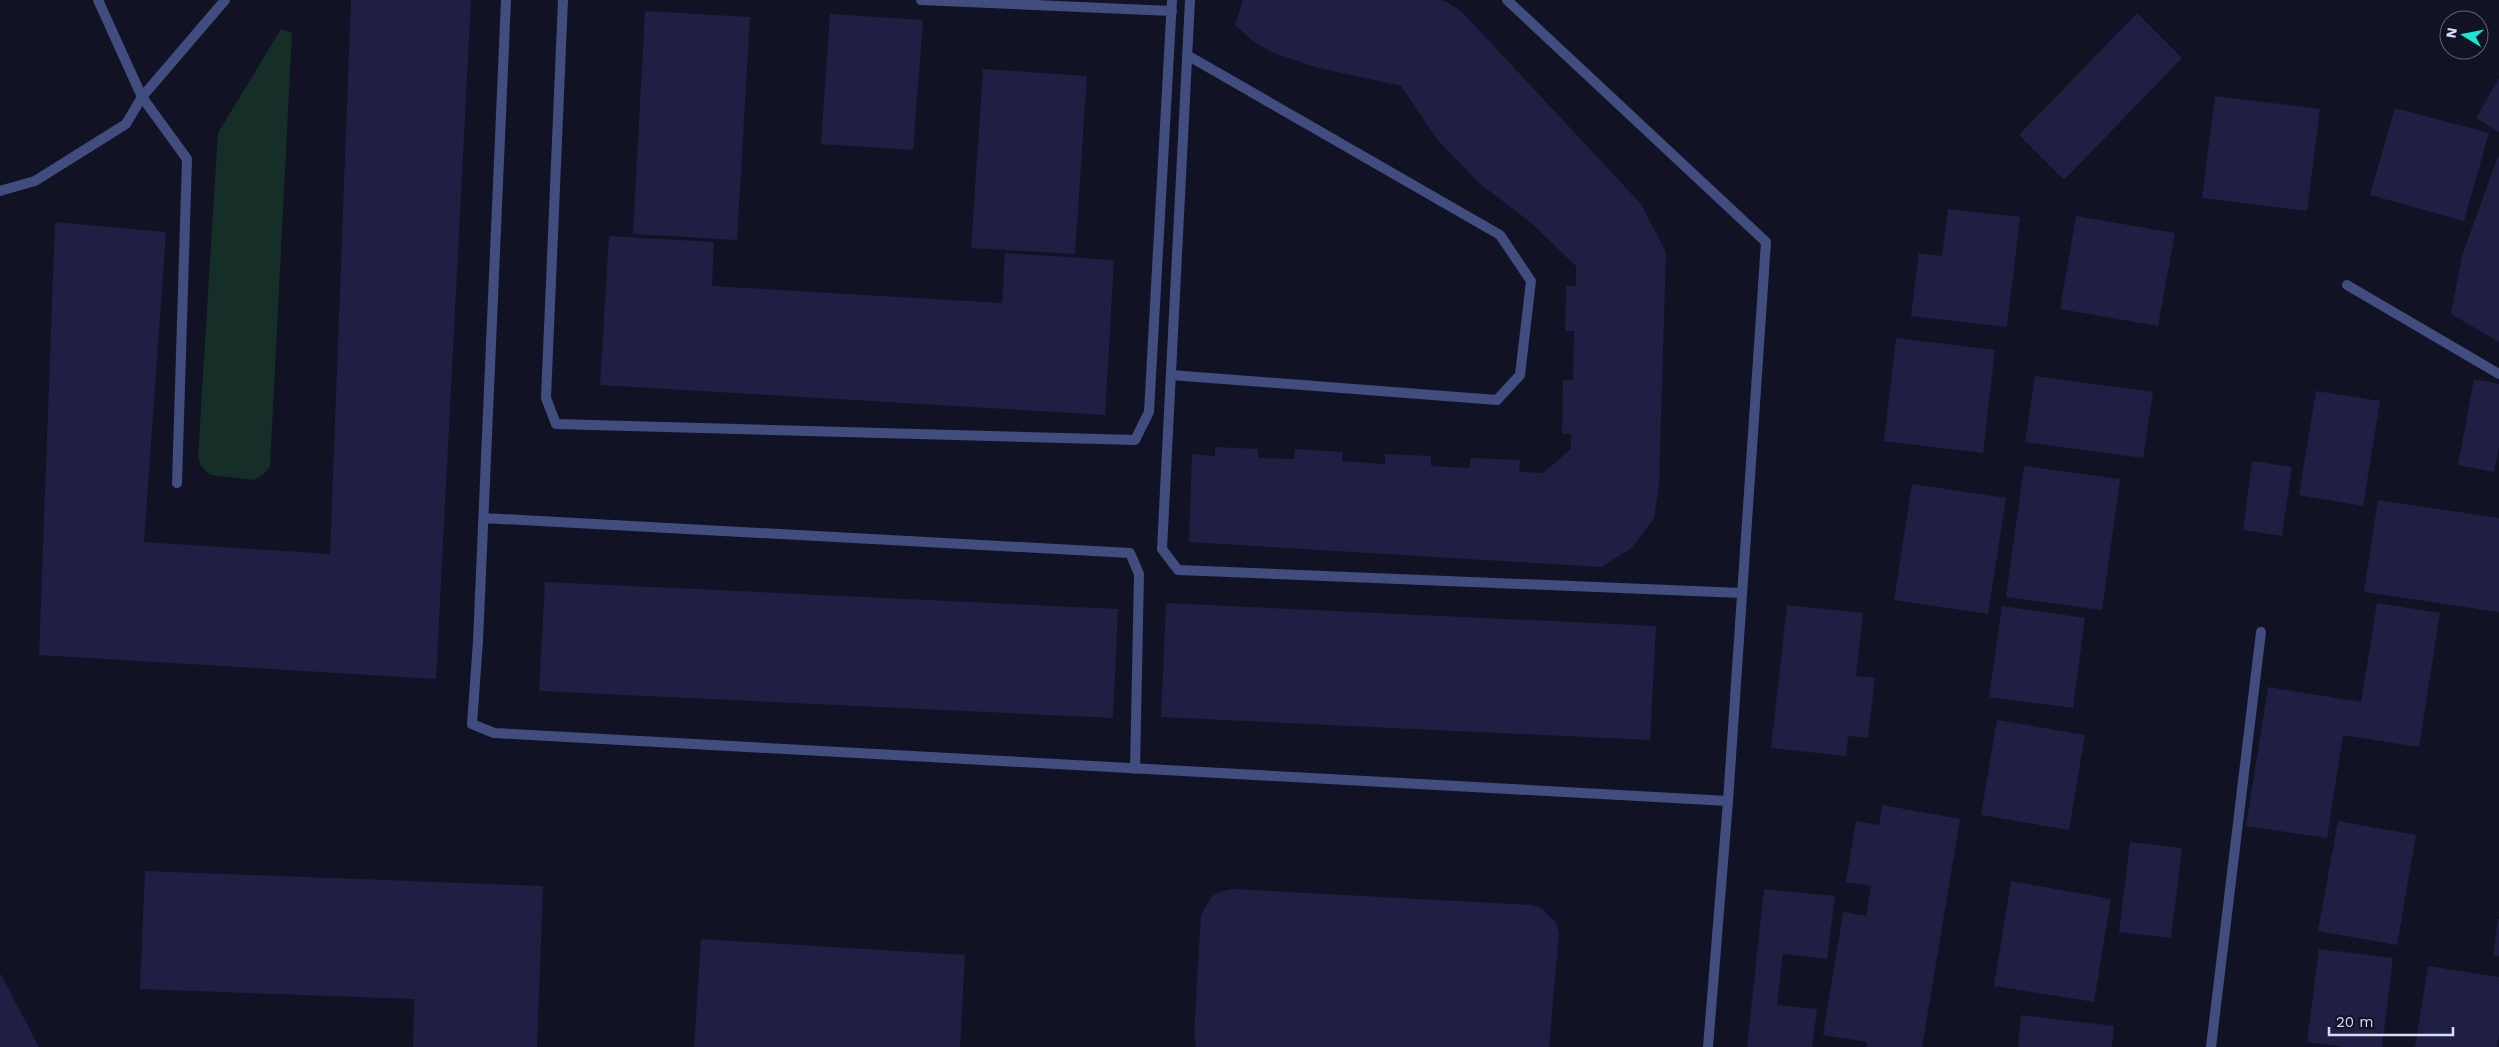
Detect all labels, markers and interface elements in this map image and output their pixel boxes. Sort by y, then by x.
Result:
north arrow [2439,10,2489,60]
text: N [2442,26,2460,39]
scale bar [2329,1004,2453,1036]
text: 20 m [2336,1013,2374,1031]

